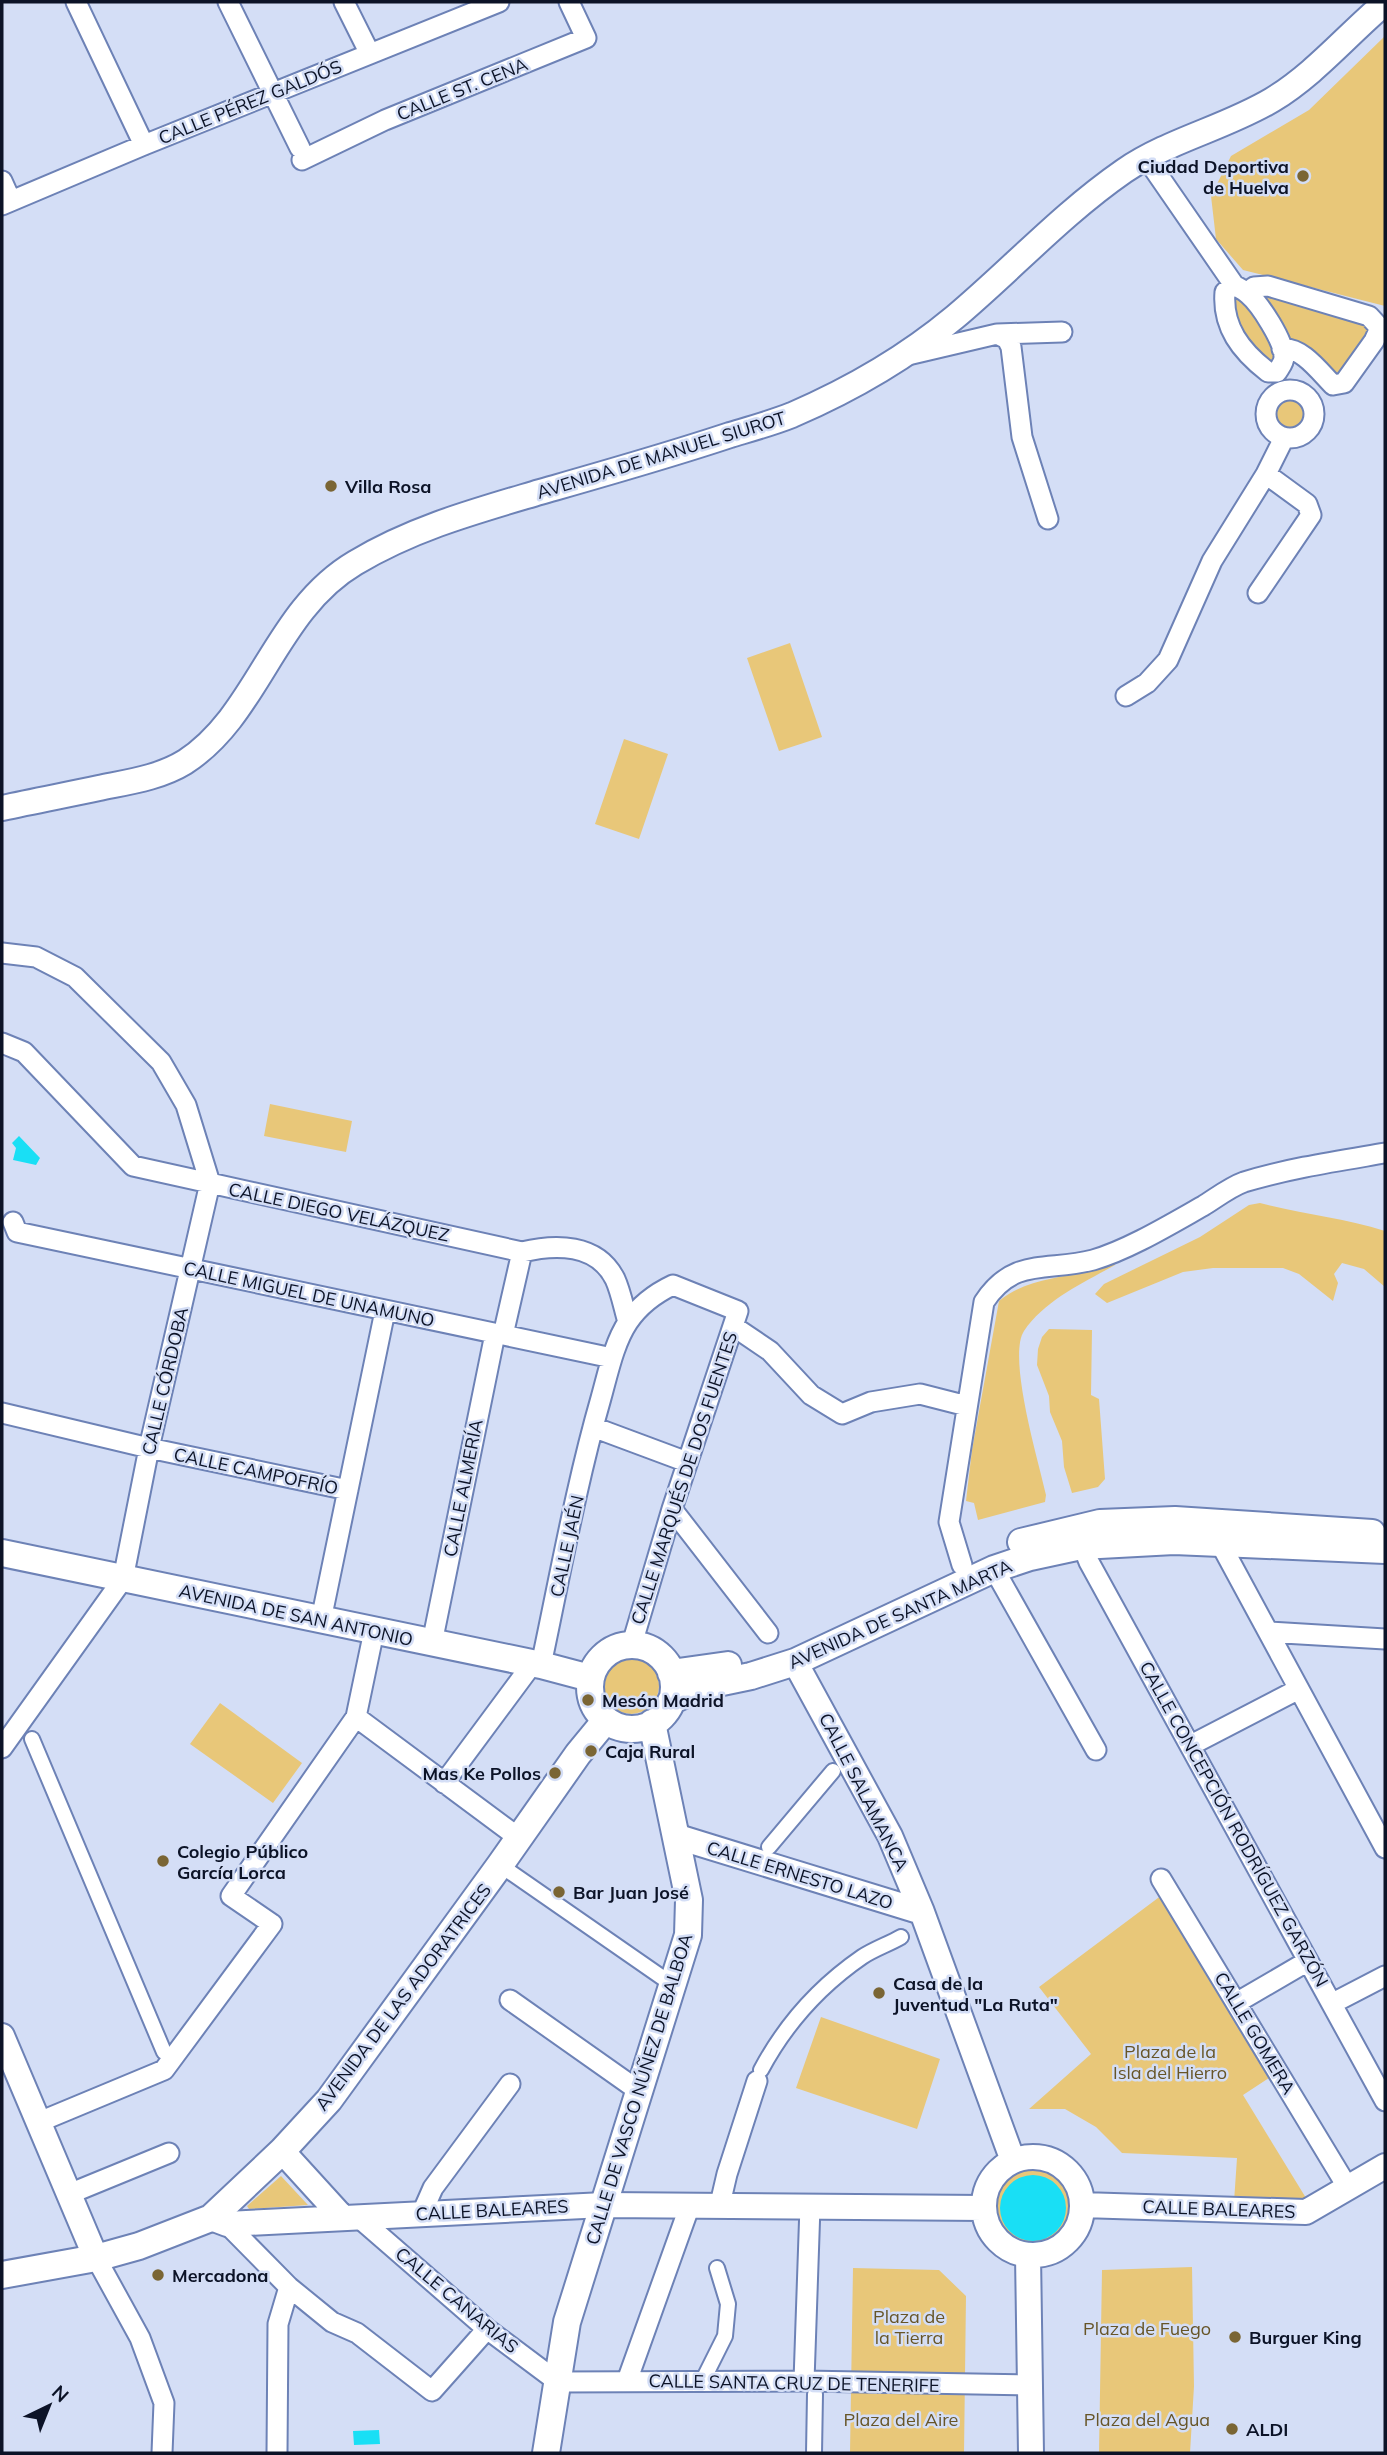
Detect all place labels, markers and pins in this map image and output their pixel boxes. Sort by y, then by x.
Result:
place label: Ciudad Deportiva de Huelva [1138,155,1289,199]
marker: Ciudad Deportiva de Huelva [1295,168,1311,184]
place label: Villa Rosa [344,475,431,498]
marker: Villa Rosa [323,478,339,494]
place label: Mesón Madrid [602,1689,724,1712]
marker: Mesón Madrid [580,1692,596,1708]
place label: Caja Rural [605,1740,695,1763]
marker: Caja Rural [583,1743,599,1759]
place label: Mas Ke Pollos [422,1762,541,1785]
marker: Mas Ke Pollos [547,1765,563,1781]
place label: Colegio Público García Lorca [177,1840,308,1884]
marker: Colegio Público García Lorca [155,1853,171,1869]
place label: Bar Juan José [573,1881,689,1904]
marker: Bar Juan José [551,1884,567,1900]
place label: Casa de la Juventud "La Ruta" [893,1972,1058,2016]
marker: Casa de la Juventud "La Ruta" [871,1985,887,2001]
place label: Mercadona [172,2264,268,2287]
marker: Mercadona [150,2267,166,2283]
place label: Burguer King [1249,2326,1362,2349]
marker: Burguer King [1227,2329,1243,2345]
place label: ALDI [1246,2418,1288,2441]
marker: ALDI [1224,2421,1240,2437]

